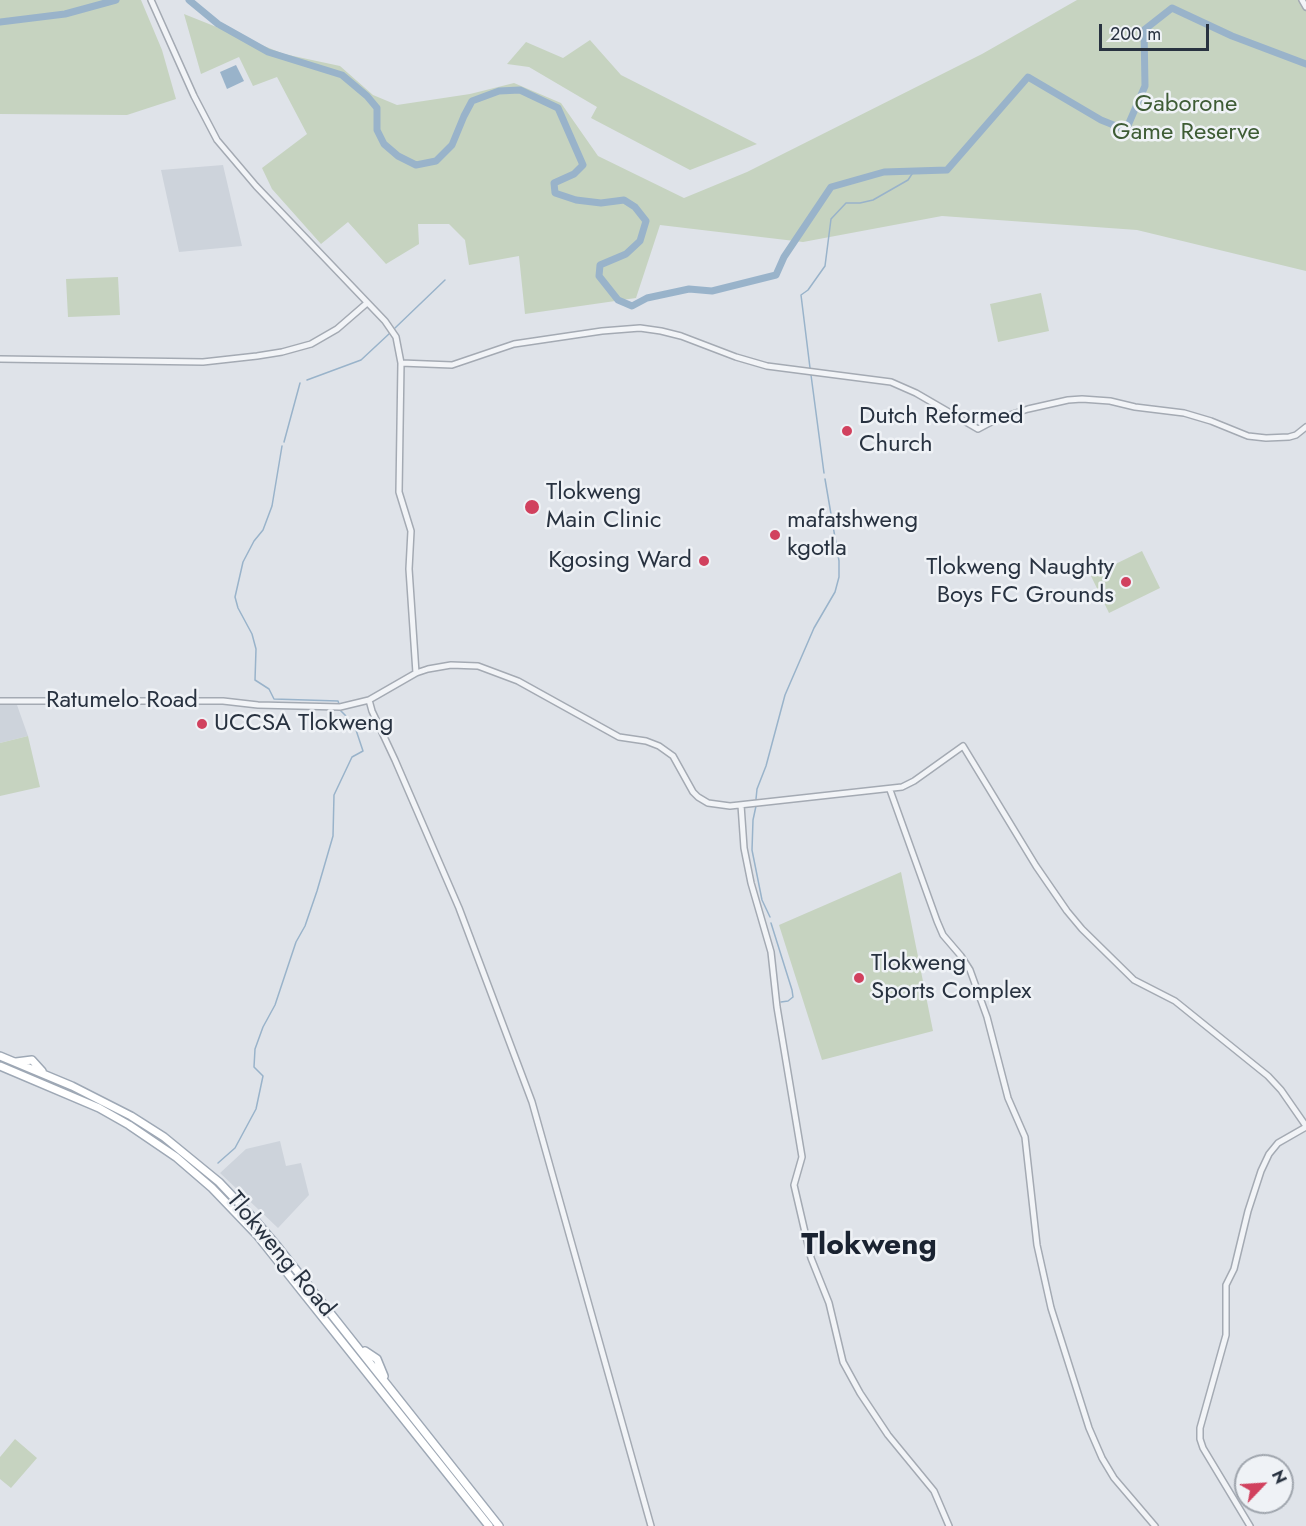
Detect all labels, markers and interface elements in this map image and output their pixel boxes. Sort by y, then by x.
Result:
scale bar [1102,12,1212,50]
text: 200 m [1110,21,1161,47]
park label: Gaborone Game Reserve [1112,91,1260,147]
place label: Dutch Reformed Church [859,403,1024,459]
marker: Dutch Reformed Church [840,424,854,438]
place label: Tlokweng Main Clinic [546,479,662,535]
marker: Tlokweng Main Clinic [523,498,541,516]
place label: mafatshweng kgotla [787,507,918,563]
marker: mafatshweng kgotla [768,528,782,542]
place label: Kgosing Ward [548,547,692,575]
marker: Kgosing Ward [697,554,711,568]
place label: Tlokweng Naughty Boys FC Grounds [926,554,1114,610]
marker: Tlokweng Naughty Boys FC Grounds [1119,575,1133,589]
street label: Ratumelo Road [46,687,198,715]
place label: UCCSA Tlokweng [214,710,393,738]
marker: UCCSA Tlokweng [195,717,209,731]
place label: Tlokweng Sports Complex [871,950,1031,1006]
marker: Tlokweng Sports Complex [852,971,866,985]
street label: Tlokweng Road [219,1187,341,1323]
district label: Tlokweng [801,1229,937,1265]
north arrow [1234,1454,1294,1514]
text: N [1266,1466,1292,1488]

